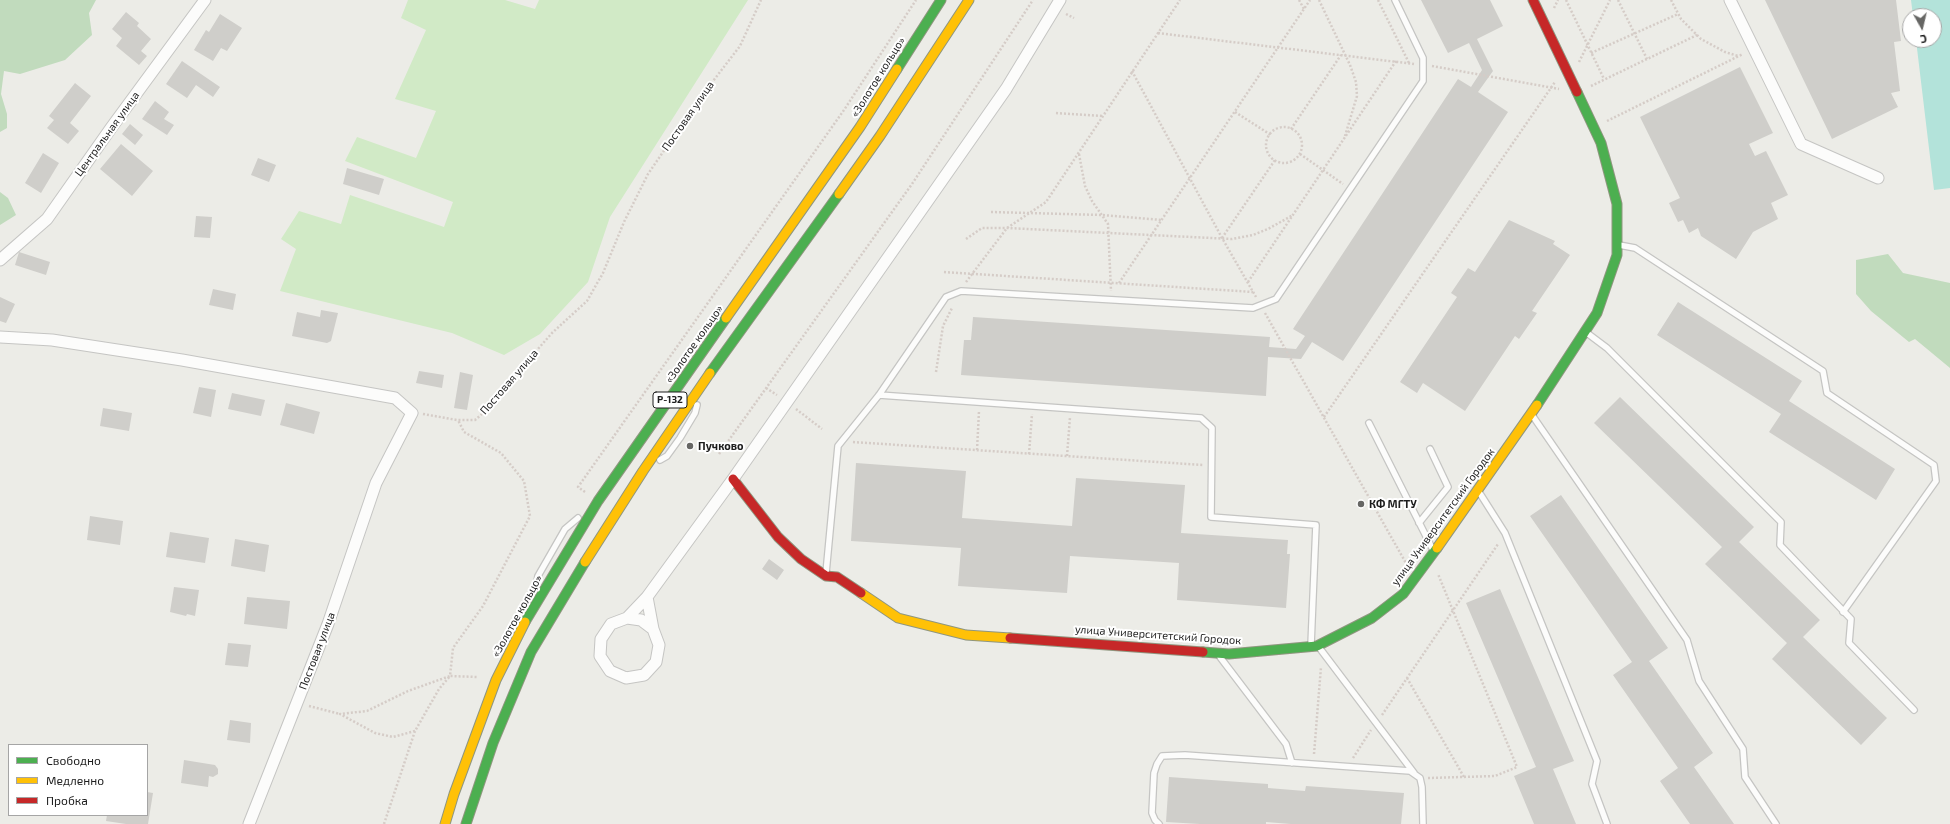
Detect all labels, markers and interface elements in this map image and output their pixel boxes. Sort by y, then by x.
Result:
north arrow [1902,8,1942,48]
text: С [1919,33,1928,46]
street label: «Золотое кольцо» [848,35,908,119]
street label: Постовая улица [659,79,717,153]
street label: Центральная улица [72,89,142,179]
street label: «Золотое кольцо» [662,303,726,385]
street label: Постовая улица [477,347,541,417]
road number: Р-132 [653,392,687,408]
place label: Пучково [698,439,744,453]
marker: Пучково [685,441,695,451]
street label: улица Университетский Городок [1389,446,1497,588]
place label: КФ МГТУ [1369,497,1417,511]
marker: КФ МГТУ [1356,499,1366,509]
street label: «Золотое кольцо» [489,573,545,659]
street label: Постовая улица [296,610,338,692]
street label: улица Университетский Городок [1074,623,1242,647]
legend [8,744,148,816]
text: Свободно [46,753,101,767]
text: Медленно [46,773,104,787]
text: Пробка [46,793,88,807]

